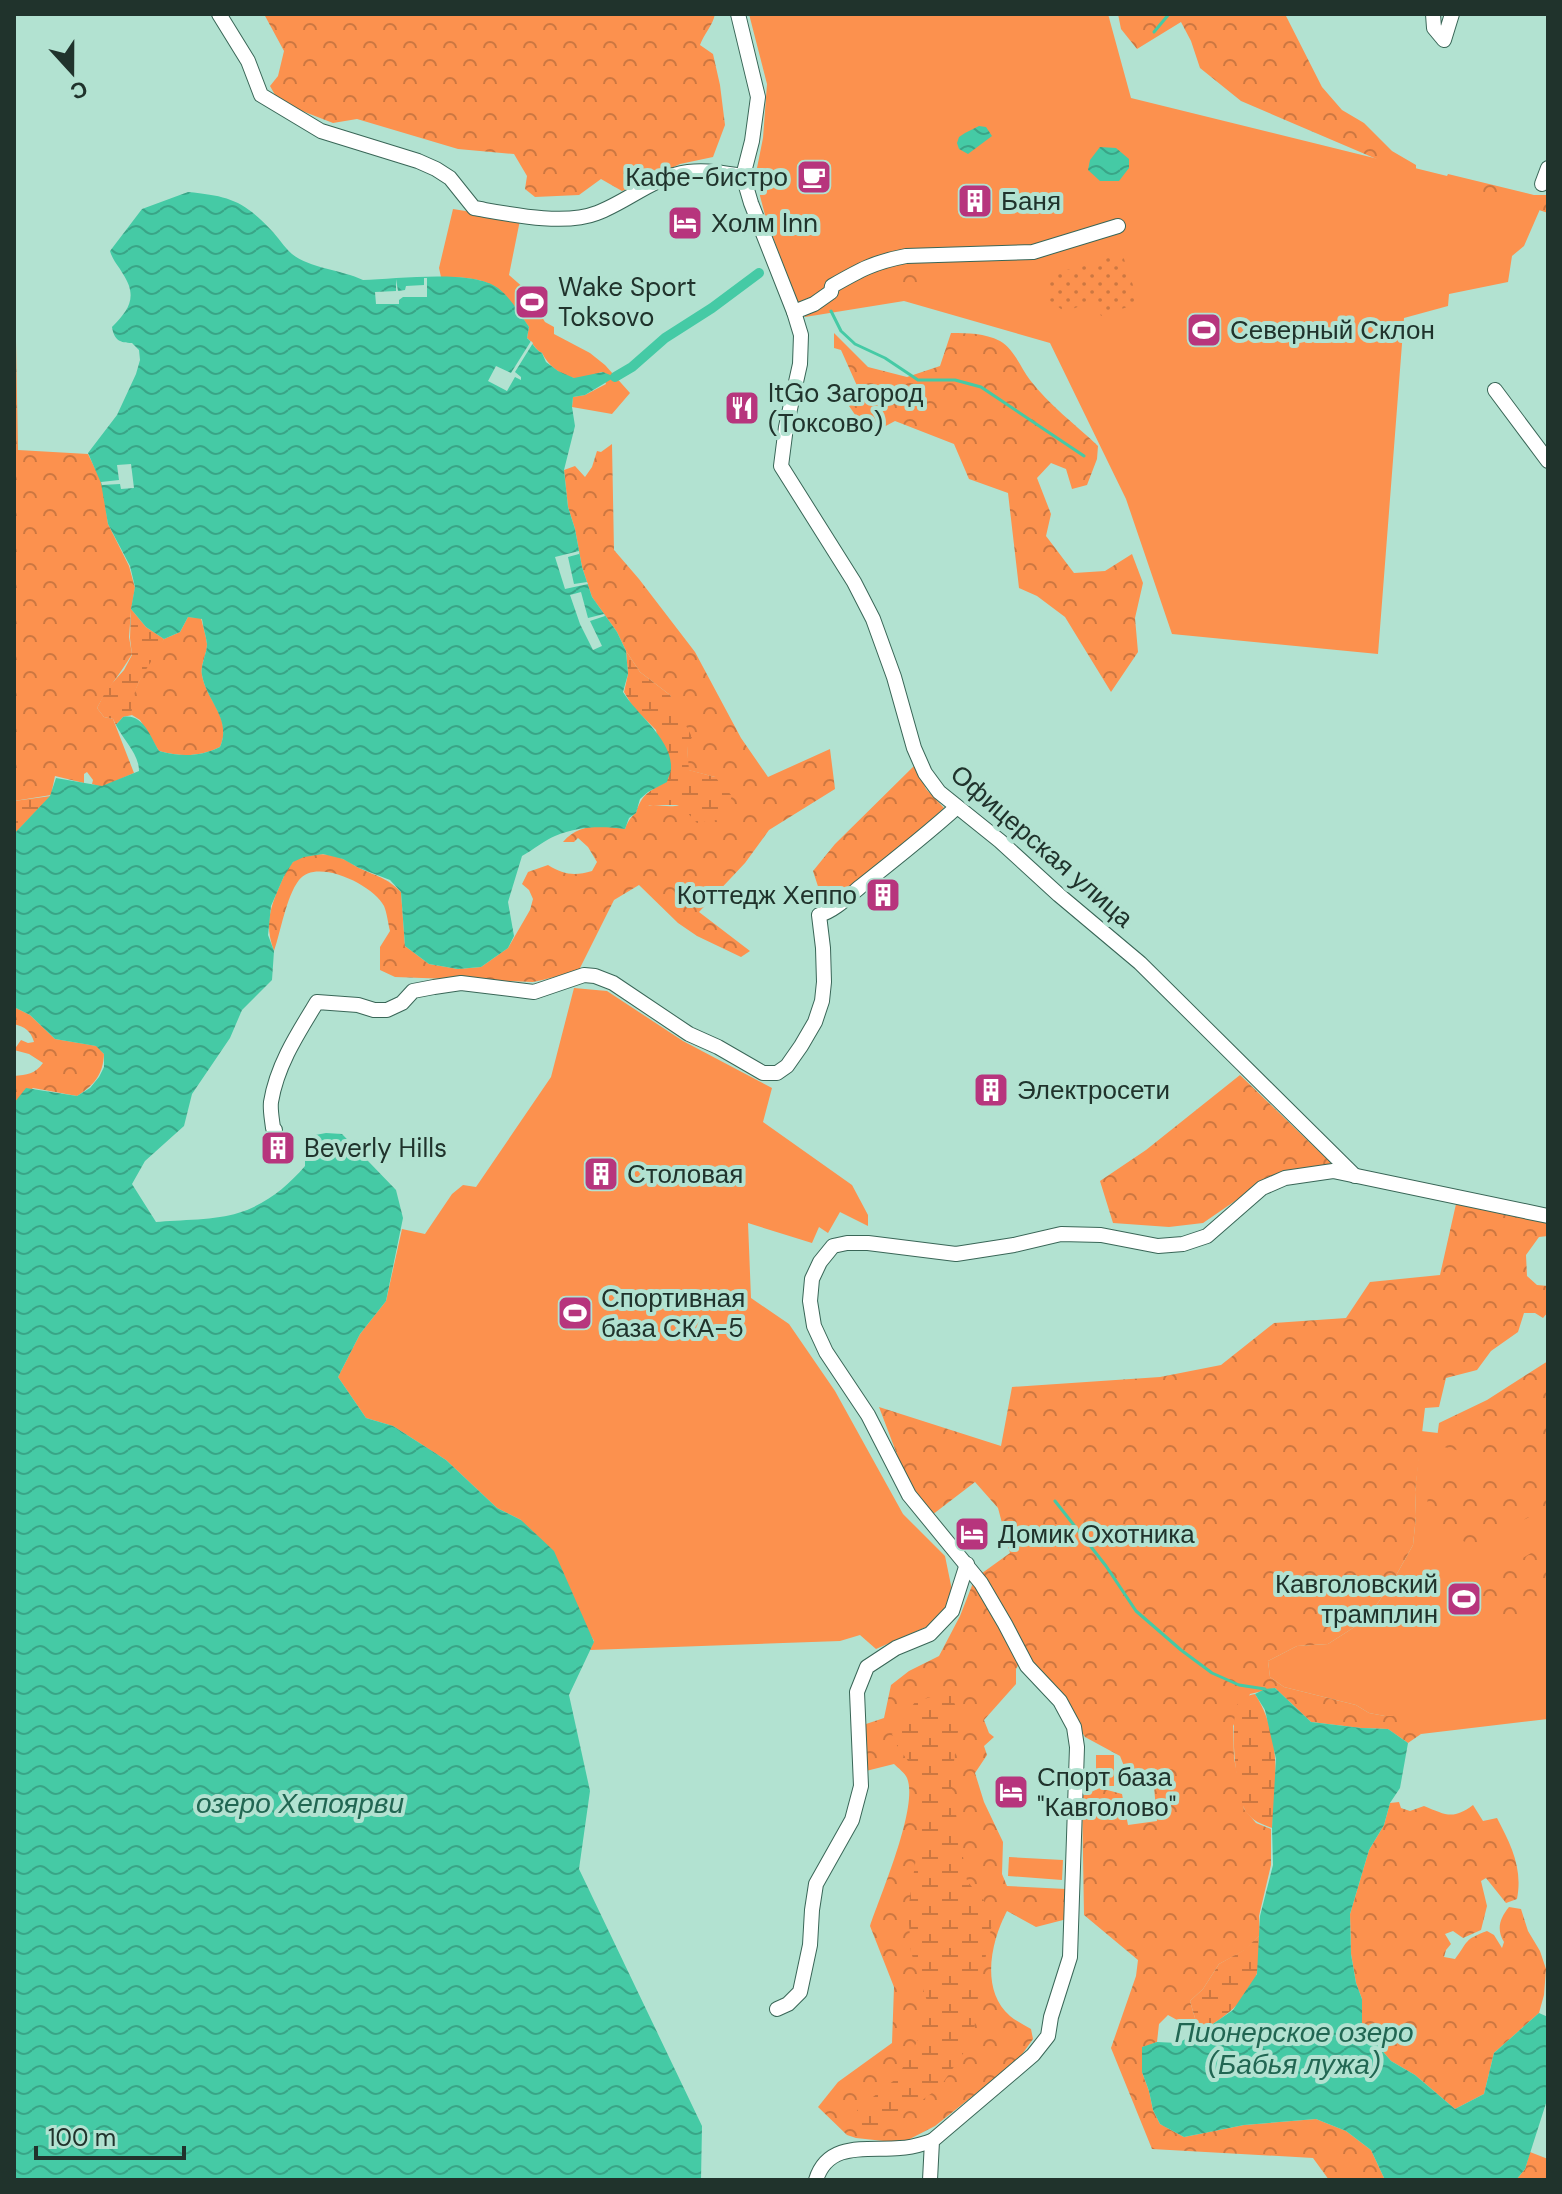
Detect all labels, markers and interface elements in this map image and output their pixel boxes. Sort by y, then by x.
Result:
north arrow [32,32,112,112]
text: С [66,74,92,107]
cafe icon: Кафе-бистро [795,158,833,196]
place label: Кафе-бистро [625,160,788,194]
building icon: Баня [956,182,994,220]
place label: Баня [1001,184,1061,218]
hotel icon: Холм Inn [666,204,704,242]
place label: Холм Inn [711,206,818,240]
place label: Wake Sport Toksovo [558,270,696,334]
sports icon: Wake Sport Toksovo [513,283,551,321]
sports icon: Северный Склон [1185,311,1223,349]
place label: Северный Склон [1230,313,1435,347]
place label: ItGo Загород (Токсово) [768,376,923,440]
restaurant icon: ItGo Загород (Токсово) [723,389,761,427]
street label: Офицерская улица [943,757,1141,935]
building icon: Коттедж Хеппо [864,876,902,914]
place label: Коттедж Хеппо [677,878,857,912]
building icon: Электросети [972,1071,1010,1109]
place label: Электросети [1017,1073,1170,1107]
building icon: Beverly Hills [259,1129,297,1167]
place label: Beverly Hills [304,1131,447,1165]
building icon: Столовая [582,1155,620,1193]
place label: Столовая [627,1157,743,1191]
place label: Спортивная база СКА-5 [601,1281,745,1345]
sports icon: Спортивная база СКА-5 [556,1294,594,1332]
hotel icon: Домик Охотника [953,1515,991,1553]
place label: Домик Охотника [998,1517,1195,1551]
place label: Кавголовский трамплин [1275,1567,1438,1631]
sports icon: Кавголовский трамплин [1445,1580,1483,1618]
place label: Спорт база "Кавголово" [1037,1760,1176,1824]
hotel icon: Спорт база "Кавголово" [992,1773,1030,1811]
water label: озеро Хепоярви [196,1785,404,1822]
water label: Пионерское озеро (Бабья лужа) [1175,2014,1413,2083]
scale bar [36,2110,184,2160]
text: 100 m [48,2122,116,2153]

